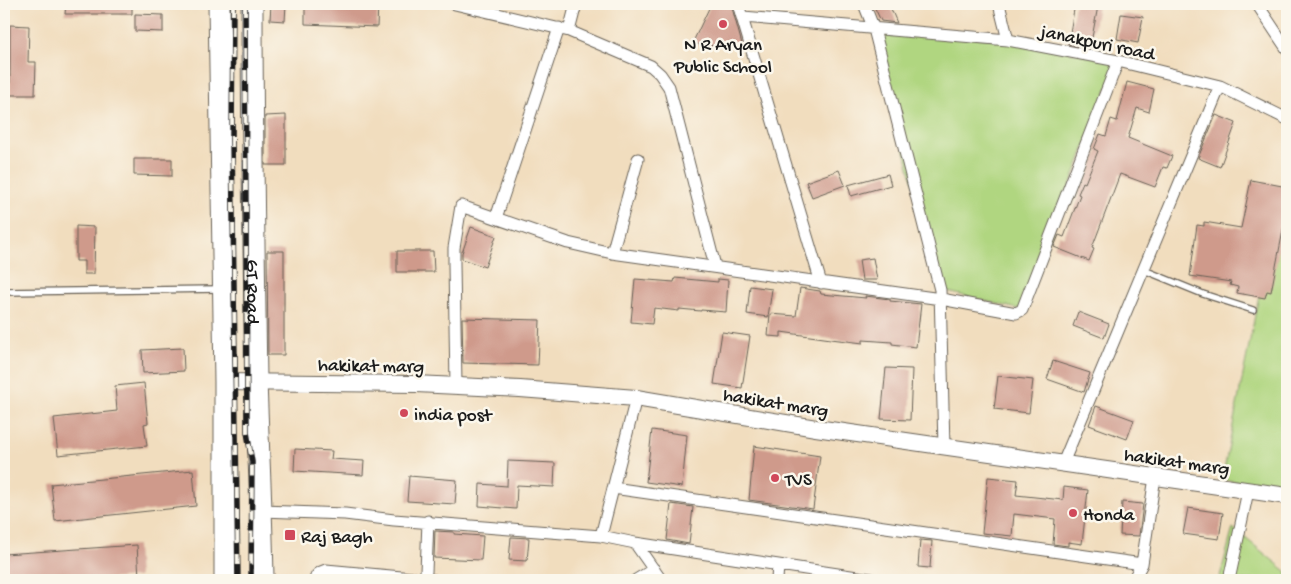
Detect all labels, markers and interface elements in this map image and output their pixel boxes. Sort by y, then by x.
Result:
marker: N R Aryan Public School [717,18,729,30]
street label: janakpuri road [1035,20,1158,68]
place label: N R Aryan Public School [673,35,772,80]
street label: GT Road [239,259,263,327]
street label: hakikat marg [318,355,424,380]
street label: hakikat marg [721,385,830,424]
place label: india post [414,405,494,428]
marker: india post [398,407,410,419]
street label: hakikat marg [1122,445,1231,482]
place label: TVS [784,470,812,493]
marker: TVS [769,472,781,484]
place label: Honda [1083,505,1136,528]
marker: Honda [1067,507,1079,519]
place label: Raj Bagh [301,527,373,550]
marker: Raj Bagh [283,528,297,542]

